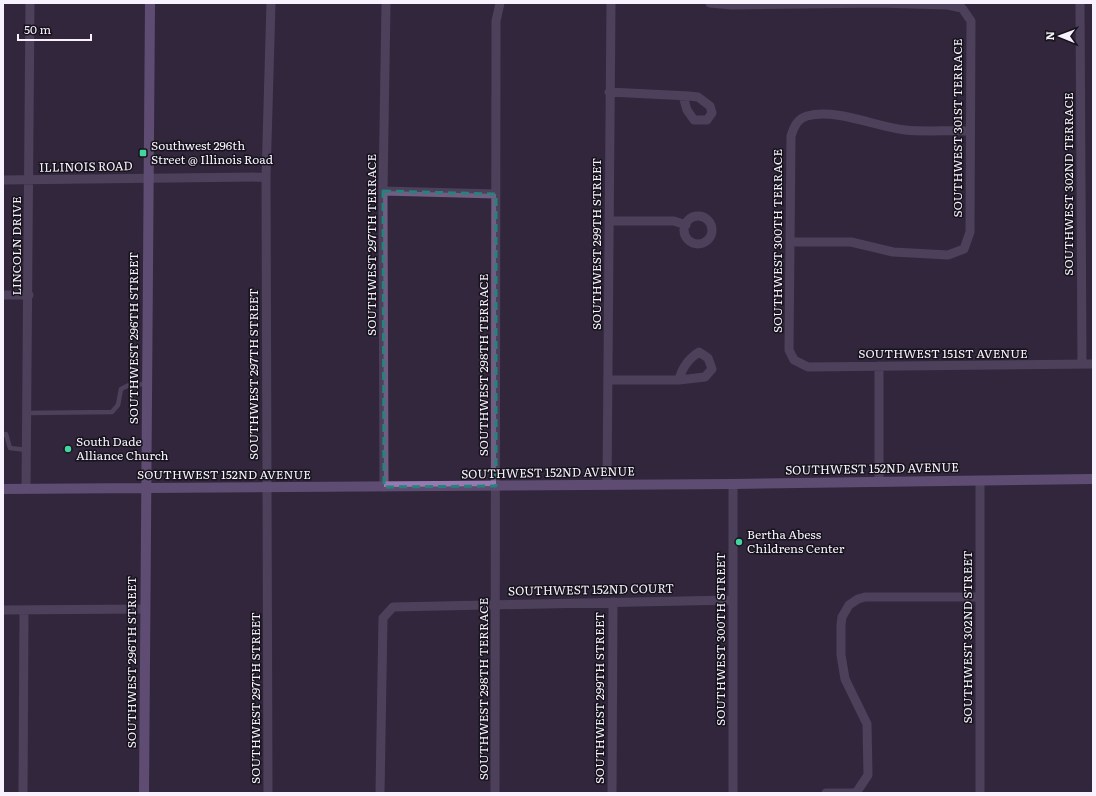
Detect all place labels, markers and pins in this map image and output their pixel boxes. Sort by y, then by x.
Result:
place label: Southwest 296th Street @ Illinois Road [151,136,274,168]
marker: Southwest 296th Street @ Illinois Road [138,148,148,158]
place label: South Dade Alliance Church [76,432,169,464]
marker: South Dade Alliance Church [63,444,73,454]
place label: Bertha Abess Childrens Center [747,525,845,557]
marker: Bertha Abess Childrens Center [734,537,744,547]

